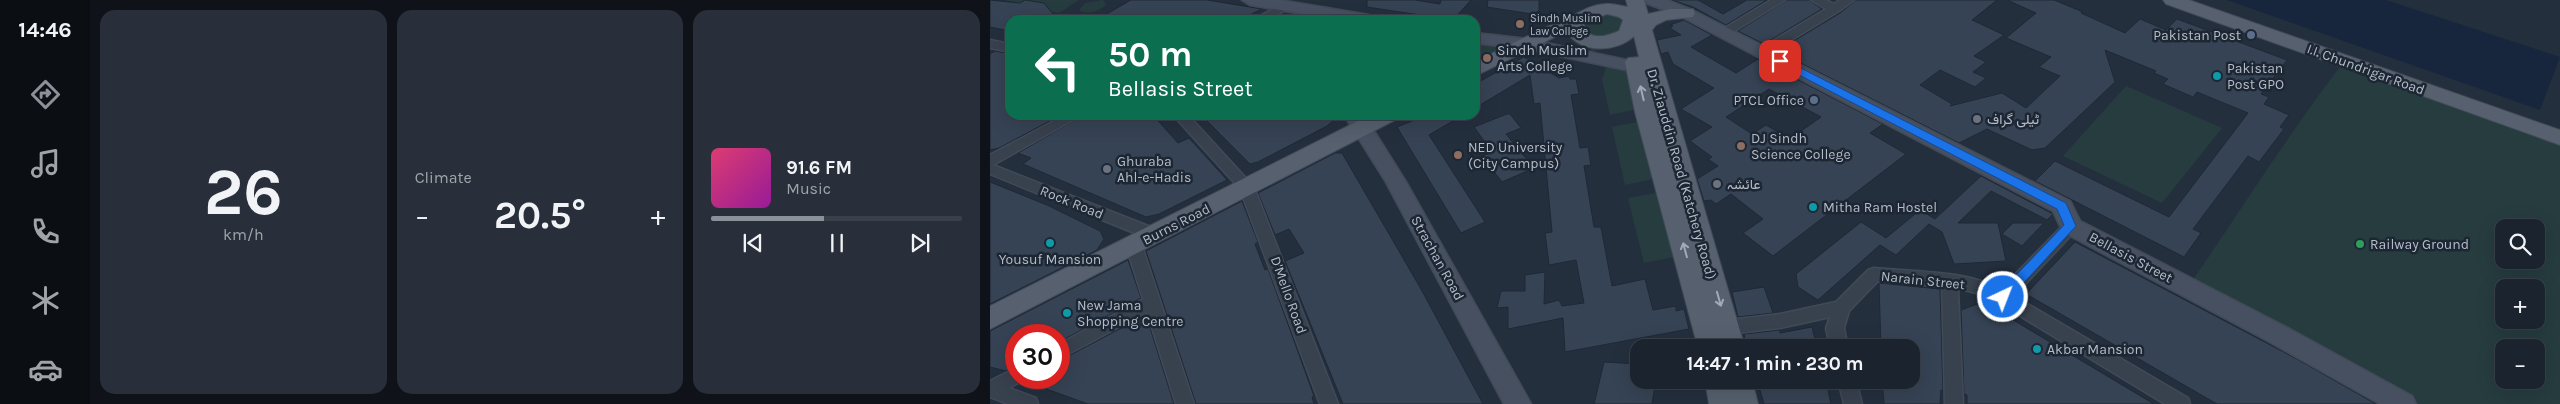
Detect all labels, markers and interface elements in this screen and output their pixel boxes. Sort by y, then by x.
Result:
place label: Sindh Muslim Law College [1530,12,1601,38]
text: 14:46 [18,17,72,43]
marker: Sindh Muslim Law College [1514,18,1526,30]
place label: Pakistan Post [2153,27,2241,44]
marker: Pakistan Post [2245,29,2257,41]
text: 50 m [1108,34,1193,75]
icon: left [1025,35,1090,100]
pin [1759,40,1801,82]
street label: I.I. Chundrigar Road [2305,40,2427,99]
place label: Sindh Muslim Arts College [1497,42,1587,75]
icon: arrive [1766,47,1794,75]
marker: Sindh Muslim Arts College [1481,52,1493,64]
place label: Pakistan Post GPO [2227,60,2284,93]
street label: Dr. Ziauddin Road (Katchery Road) [1643,67,1720,281]
marker: Pakistan Post GPO [2211,70,2223,82]
text: Bellasis Street [1108,76,1253,102]
icon: directions [28,77,63,112]
one-way arrow [1637,86,1646,102]
place label: PTCL Office [1734,92,1804,109]
marker: PTCL Office [1808,94,1820,106]
place label: ٹیلی گراف [1987,111,2039,128]
marker: ٹیلی گراف [1971,113,1983,125]
place label: DJ Sindh Science College [1751,130,1851,163]
place label: NED University (City Campus) [1468,139,1563,172]
marker: DJ Sindh Science College [1735,140,1747,152]
icon: music [28,146,63,181]
marker: NED University (City Campus) [1452,149,1464,161]
place label: Ghuraba Ahl-e-Hadis [1117,153,1191,186]
text: 26 [204,154,283,230]
text: 91.6 FM [786,157,852,179]
marker: Ghuraba Ahl-e-Hadis [1101,163,1113,175]
text: Climate [415,168,472,187]
place label: عائشہ [1727,176,1761,193]
marker: عائشہ [1711,178,1723,190]
text: Music [786,179,831,198]
street label: Rock Road [1038,182,1106,223]
text: 20.5° [494,193,586,238]
text: − [415,199,429,232]
text: + [651,199,665,232]
place label: Mitha Ram Hostel [1823,199,1937,216]
street label: Burns Road [1140,200,1213,249]
marker: Mitha Ram Hostel [1807,201,1819,213]
street label: Strachan Road [1407,213,1468,303]
icon: phone [28,214,63,249]
map controls [2495,219,2545,389]
button: search [2495,219,2545,269]
text: km/h [223,225,264,244]
street label: Bellasis Street [2086,228,2175,287]
icon: previous [739,229,767,257]
icon: pause [823,229,851,257]
icon: next [906,229,934,257]
place label: Railway Ground [2370,236,2469,253]
marker: Yousuf Mansion [1044,237,1056,249]
marker: Railway Ground [2354,238,2366,250]
one-way arrow [1679,243,1689,259]
place label: Yousuf Mansion [999,251,1101,268]
street label: D'Mello Road [1267,254,1310,336]
street label: Narain Street [1880,268,1966,293]
position arrow [1976,270,2028,322]
button: + [2495,279,2545,329]
icon: climate [28,283,63,318]
one-way arrow [1714,291,1724,307]
place label: New Jama Shopping Centre [1077,297,1184,330]
marker: New Jama Shopping Centre [1061,307,1073,319]
speed limit sign: 30 [1005,324,1070,389]
button: − [2495,339,2545,389]
place label: Akbar Mansion [2047,341,2143,358]
marker: Akbar Mansion [2031,343,2043,355]
icon: car [28,352,63,387]
text: 14:47 · 1 min · 230 m [1686,353,1864,375]

